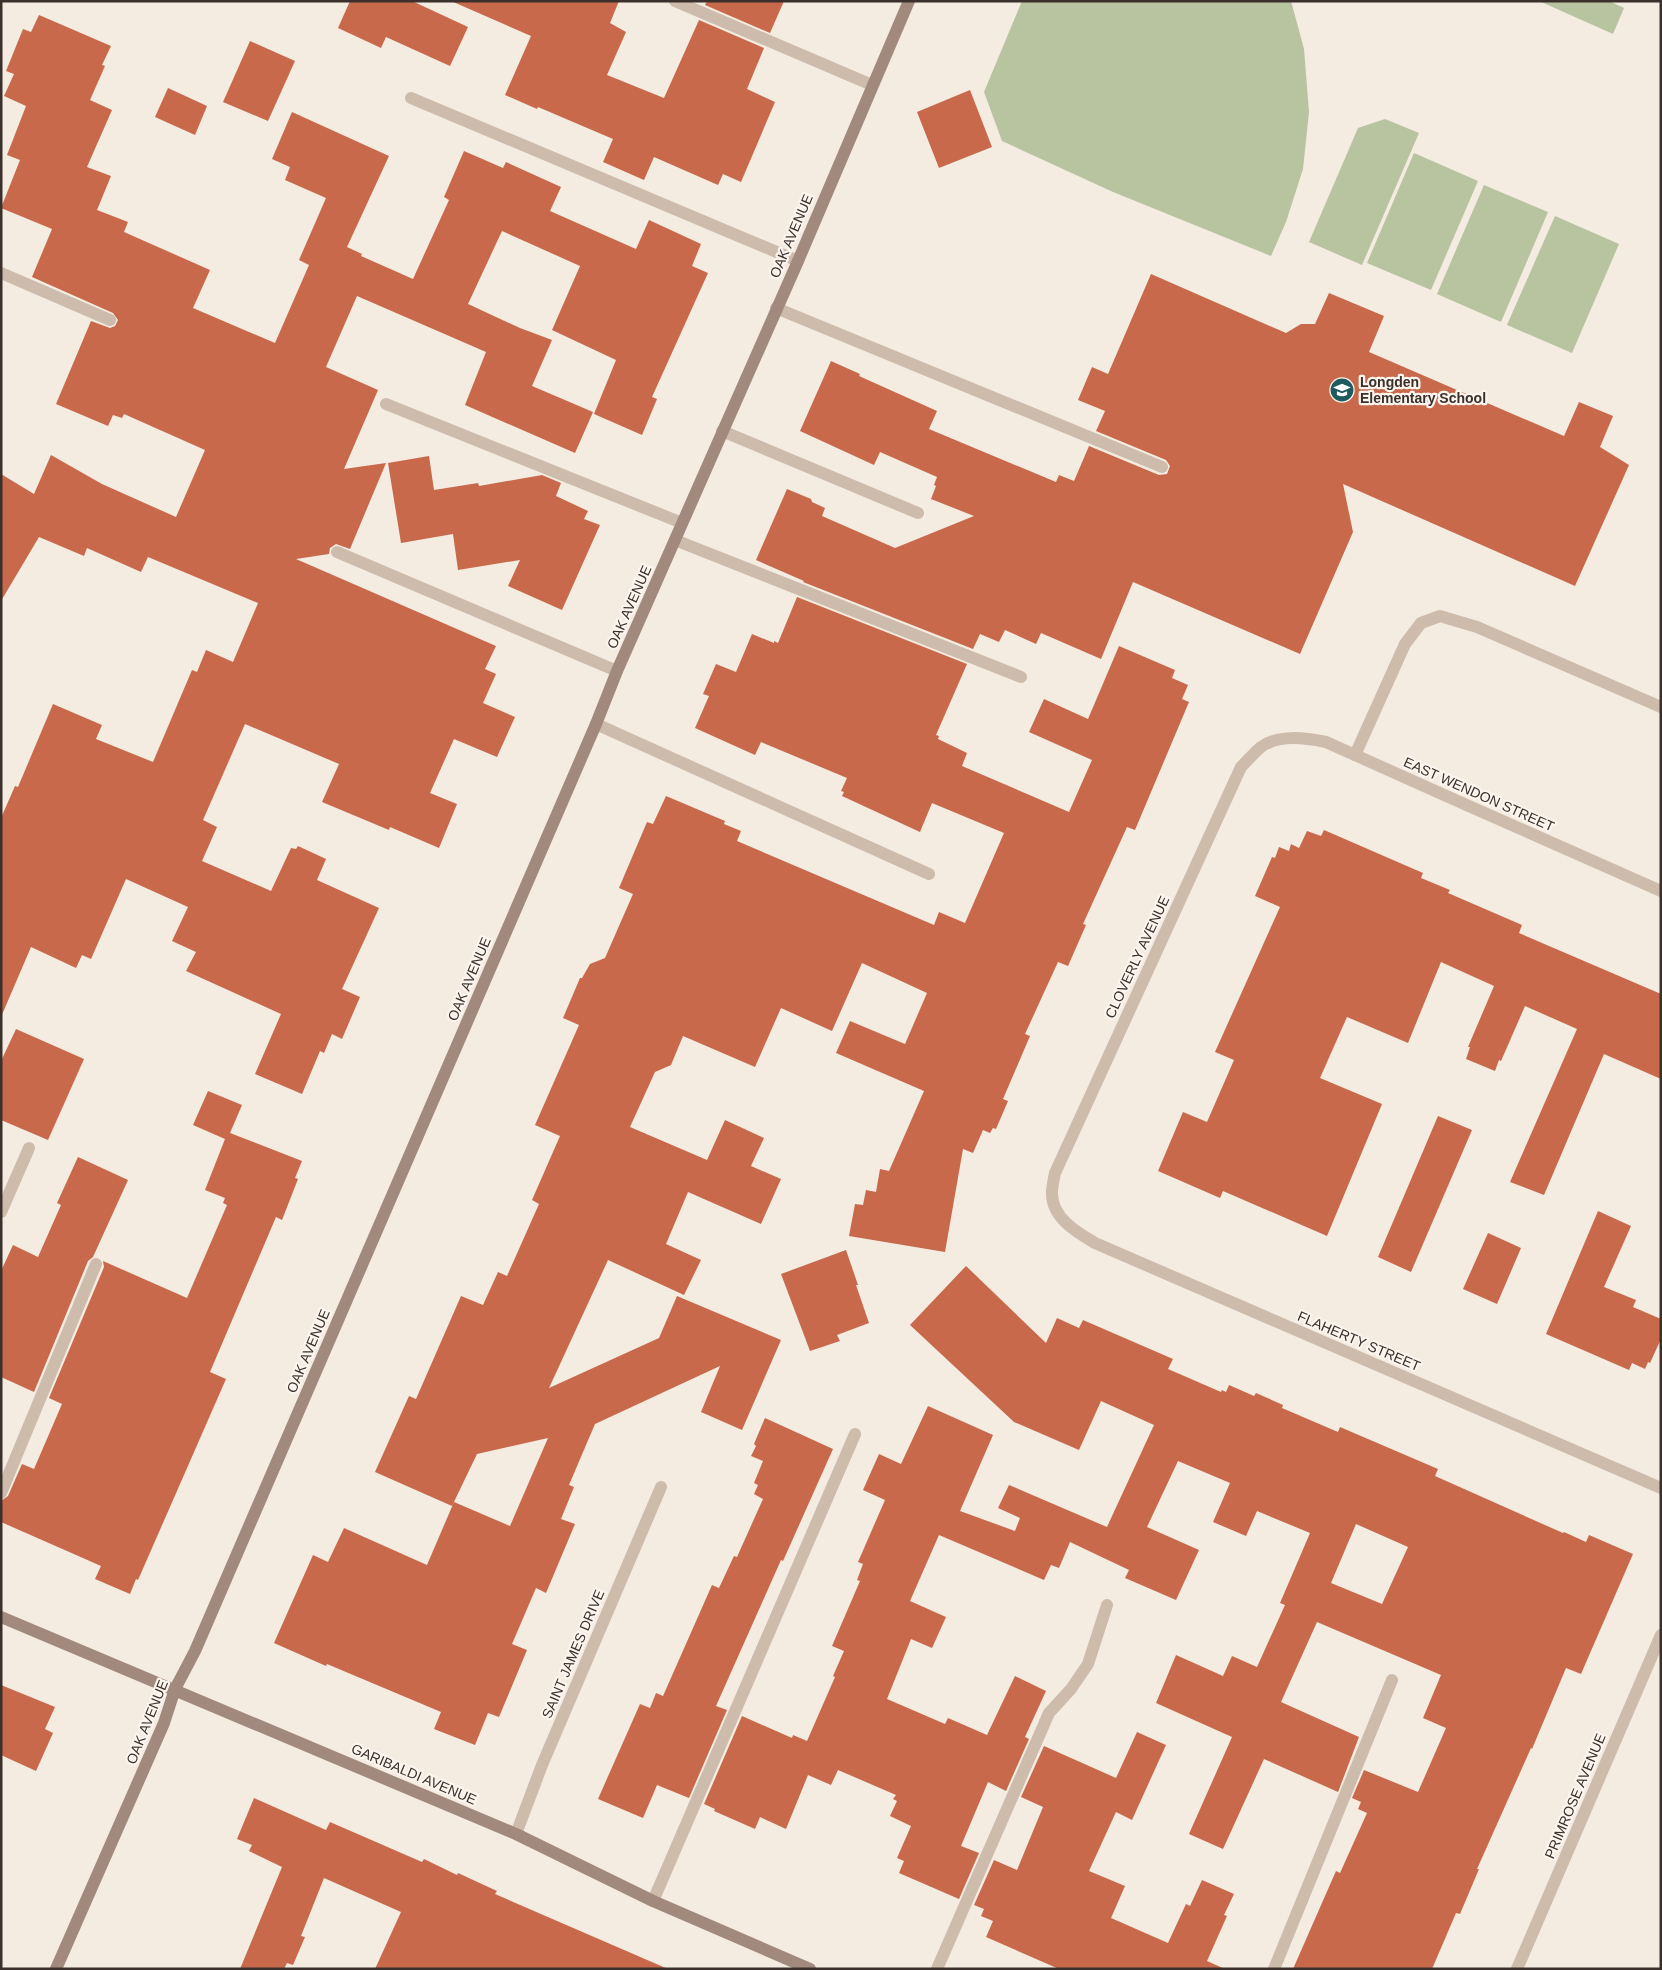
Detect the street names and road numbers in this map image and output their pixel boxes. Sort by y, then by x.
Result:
street label: OAK AVENUE [766,192,816,280]
street label: OAK AVENUE [604,563,654,651]
street label: EAST WENDON STREET [1401,754,1557,835]
street label: CLOVERLY AVENUE [1102,893,1172,1021]
street label: OAK AVENUE [444,935,494,1023]
street label: OAK AVENUE [283,1307,333,1395]
street label: FLAHERTY STREET [1295,1308,1423,1374]
street label: SAINT JAMES DRIVE [539,1587,607,1721]
street label: OAK AVENUE [123,1678,171,1766]
street label: PRIMROSE AVENUE [1541,1731,1609,1861]
street label: GARIBALDI AVENUE [349,1740,479,1808]

